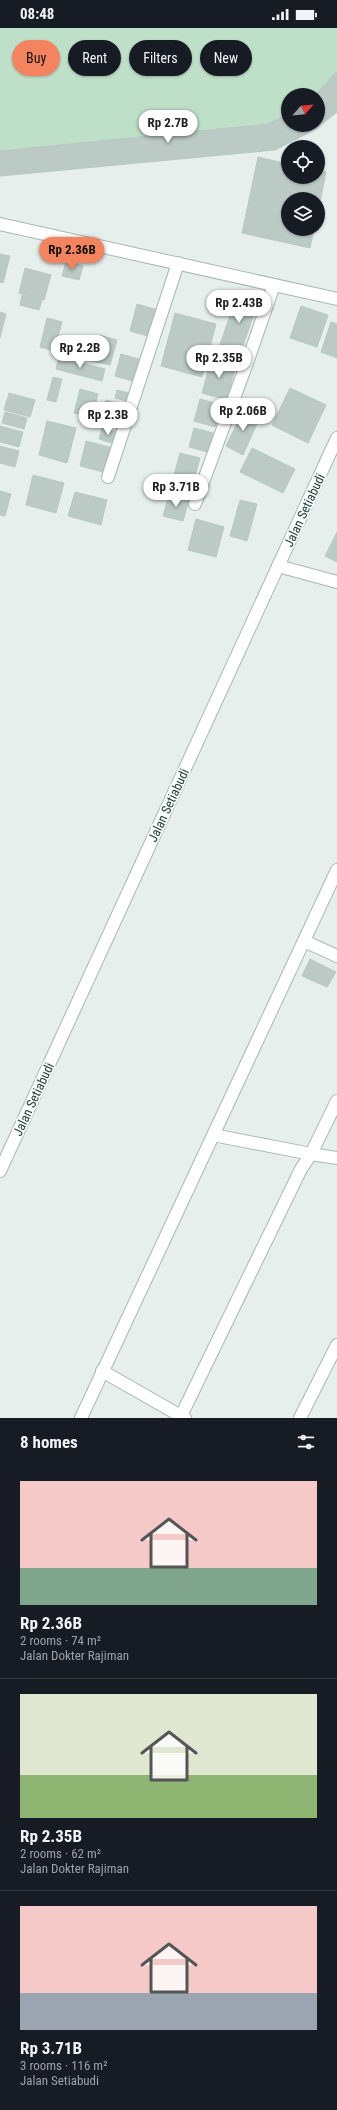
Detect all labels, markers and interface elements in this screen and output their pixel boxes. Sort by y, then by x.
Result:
text: 08:48 [20,5,54,23]
chip: Buy [12,40,60,76]
chip: Rent [68,40,121,76]
chip: Filters [129,40,192,76]
chip: New [200,40,252,76]
north arrow [281,88,325,132]
map controls [281,88,325,236]
pin: Rp 2.7B [131,110,205,144]
text: Rp 2.7B [148,115,188,130]
button: locate [281,140,325,184]
button: layers [281,192,325,236]
pin: Rp 2.36B [31,237,113,271]
text: Rp 2.36B [48,242,96,257]
pin: Rp 2.43B [198,290,280,324]
text: Rp 2.43B [215,295,263,310]
pin: Rp 2.2B [43,335,117,369]
text: Rp 2.2B [60,340,100,355]
pin: Rp 2.35B [178,345,260,379]
text: Rp 2.35B [195,350,243,365]
pin: Rp 2.06B [202,398,284,432]
pin: Rp 2.3B [71,402,145,436]
text: Rp 2.06B [219,403,267,418]
text: Rp 2.3B [88,407,128,422]
street label: Jalan Setiabudi [281,471,328,549]
pin: Rp 3.71B [135,474,217,508]
text: Rp 3.71B [152,479,200,494]
street label: Jalan Setiabudi [145,766,192,844]
street label: Jalan Setiabudi [10,1060,57,1138]
icon: filters [295,1431,317,1453]
text: 8 homes [20,1432,78,1452]
icon: home [133,1507,205,1579]
text: Rp 2.36B [20,1613,82,1633]
text: 2 rooms · 74 m² [20,1633,101,1648]
text: Jalan Dokter Rajiman [20,1648,129,1663]
icon: home [133,1720,205,1792]
text: Rp 2.35B [20,1826,82,1846]
text: 2 rooms · 62 m² [20,1846,101,1861]
text: Jalan Dokter Rajiman [20,1861,129,1876]
icon: home [133,1932,205,2004]
text: Rp 3.71B [20,2038,82,2058]
text: 3 rooms · 116 m² [20,2058,107,2073]
text: Jalan Setiabudi [20,2073,99,2088]

